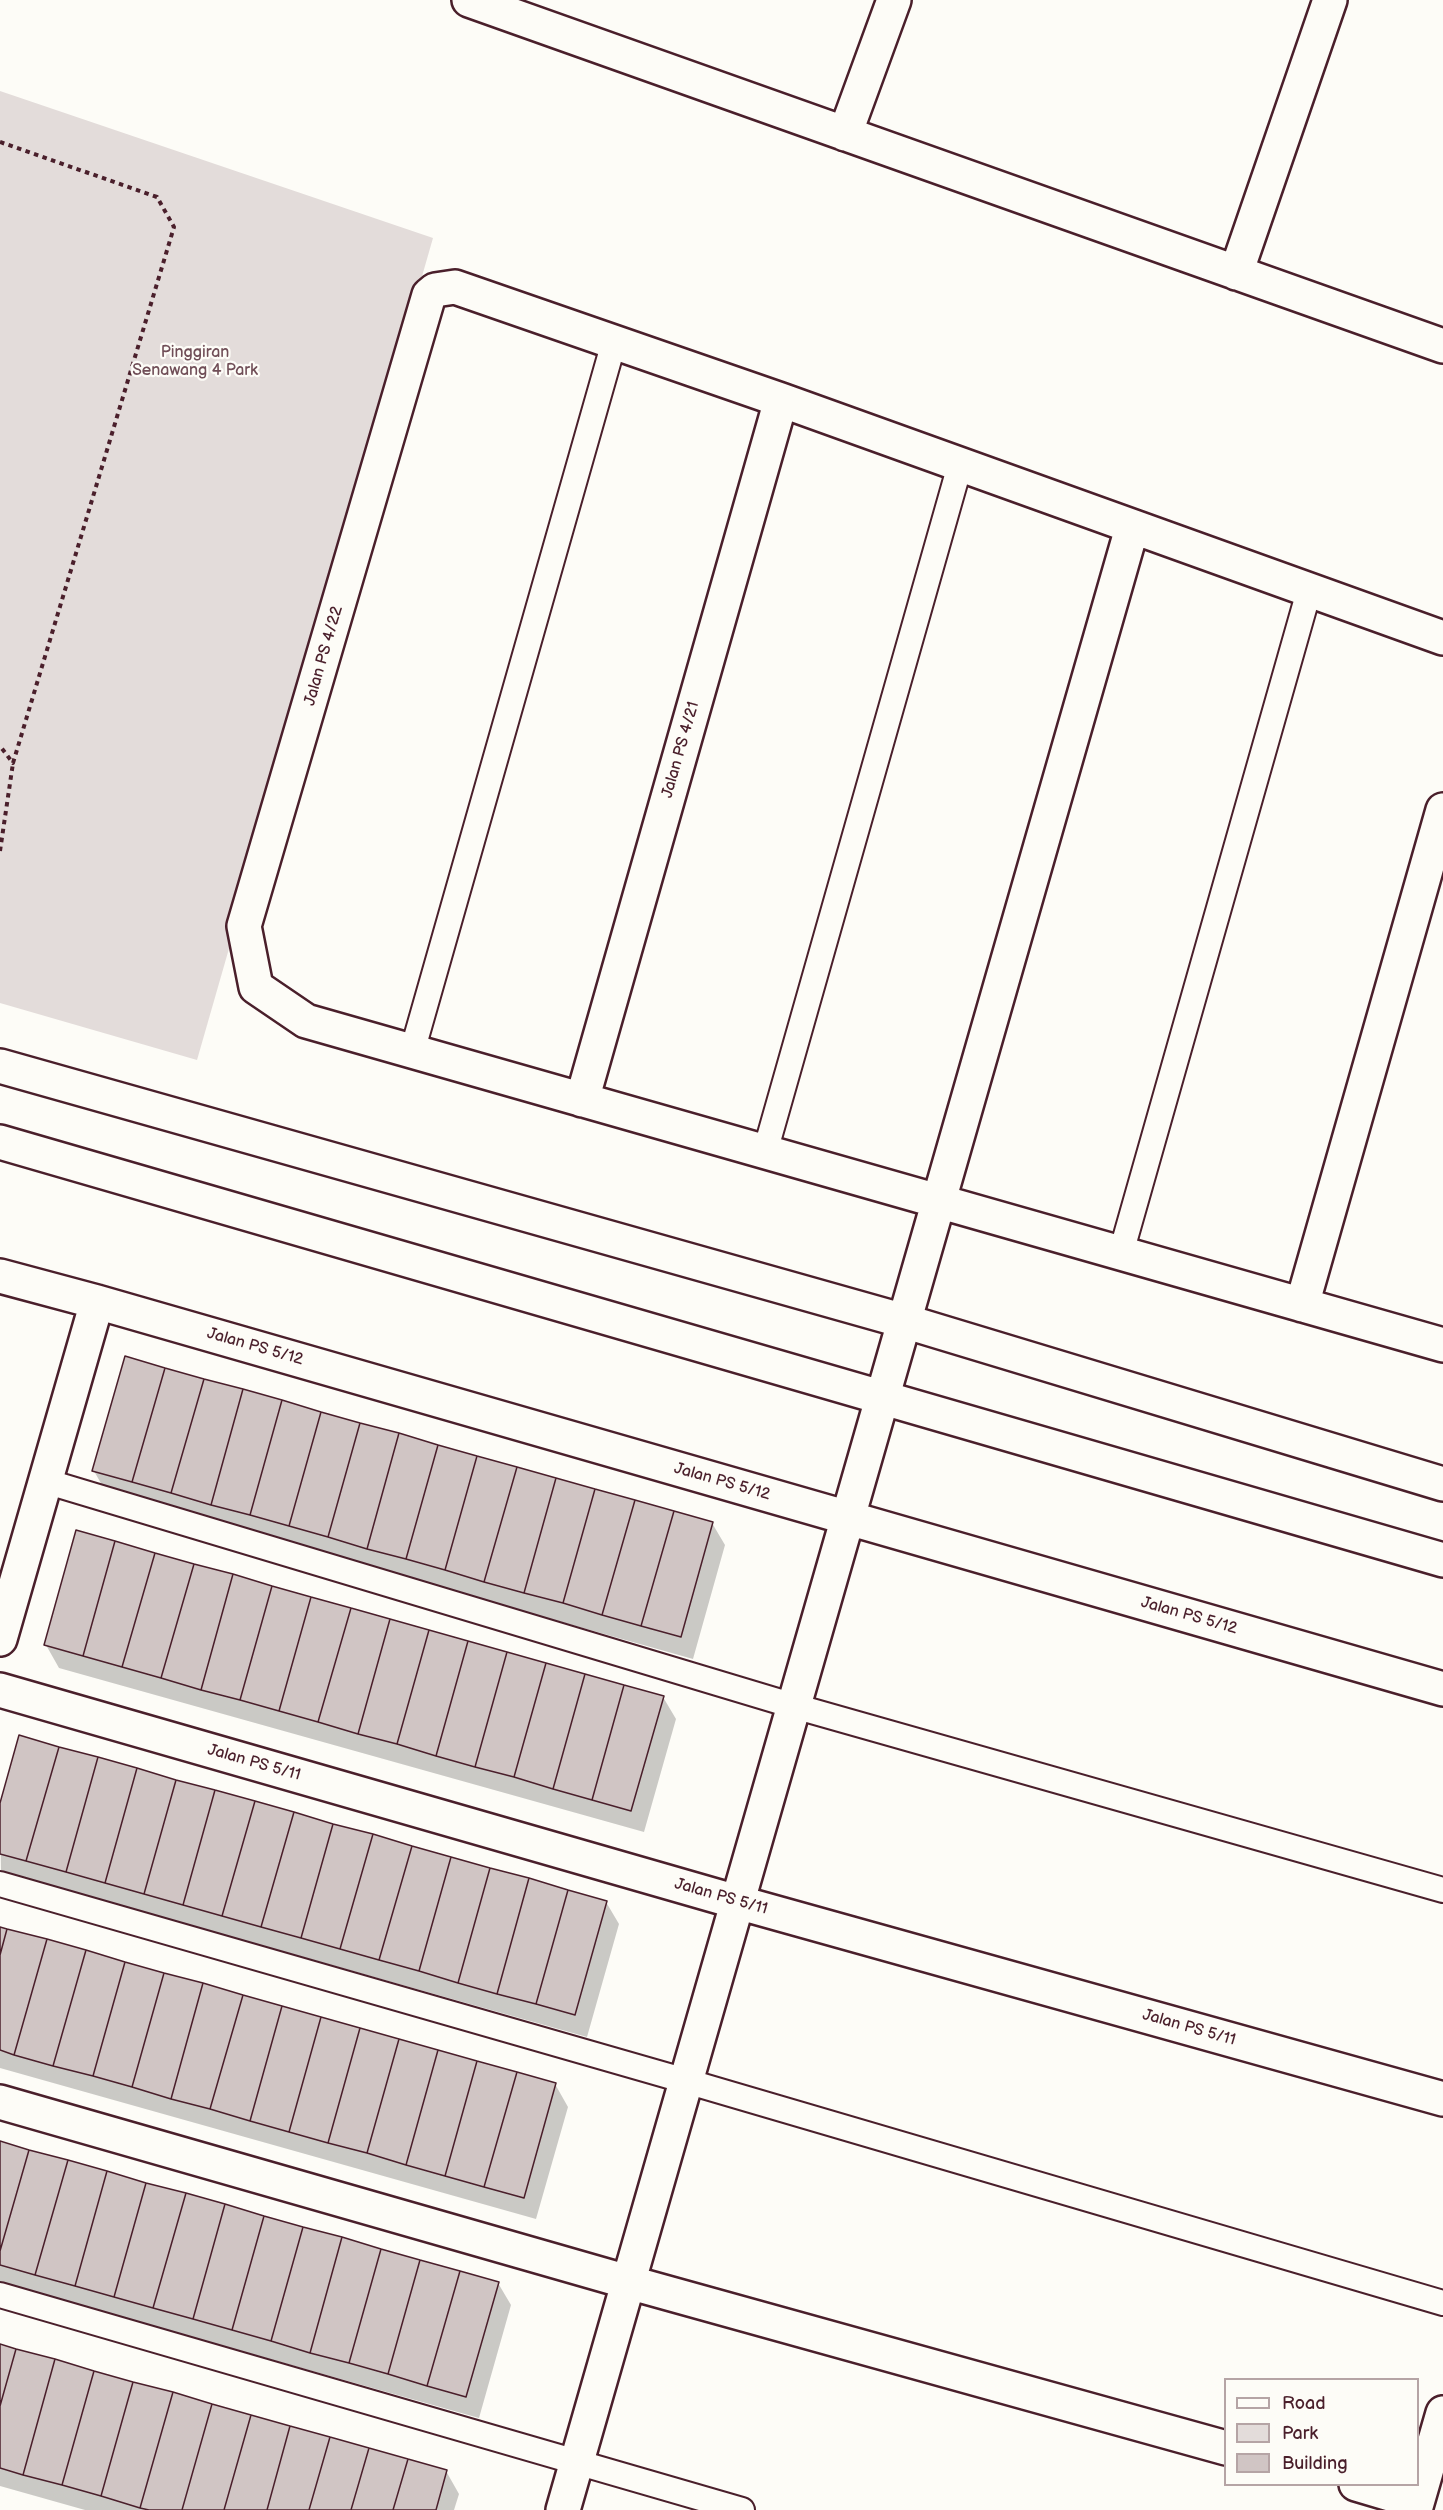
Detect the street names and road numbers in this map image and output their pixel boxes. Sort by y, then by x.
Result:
street label: Jalan PS 4/22 [301,604,347,708]
street label: Jalan PS 4/21 [658,700,704,800]
street label: Jalan PS 5/12 [205,1324,305,1370]
street label: Jalan PS 5/12 [672,1459,772,1505]
street label: Jalan PS 5/12 [1139,1593,1239,1639]
street label: Jalan PS 5/11 [205,1741,303,1785]
street label: Jalan PS 5/11 [672,1875,770,1919]
street label: Jalan PS 5/11 [1140,2006,1238,2050]

